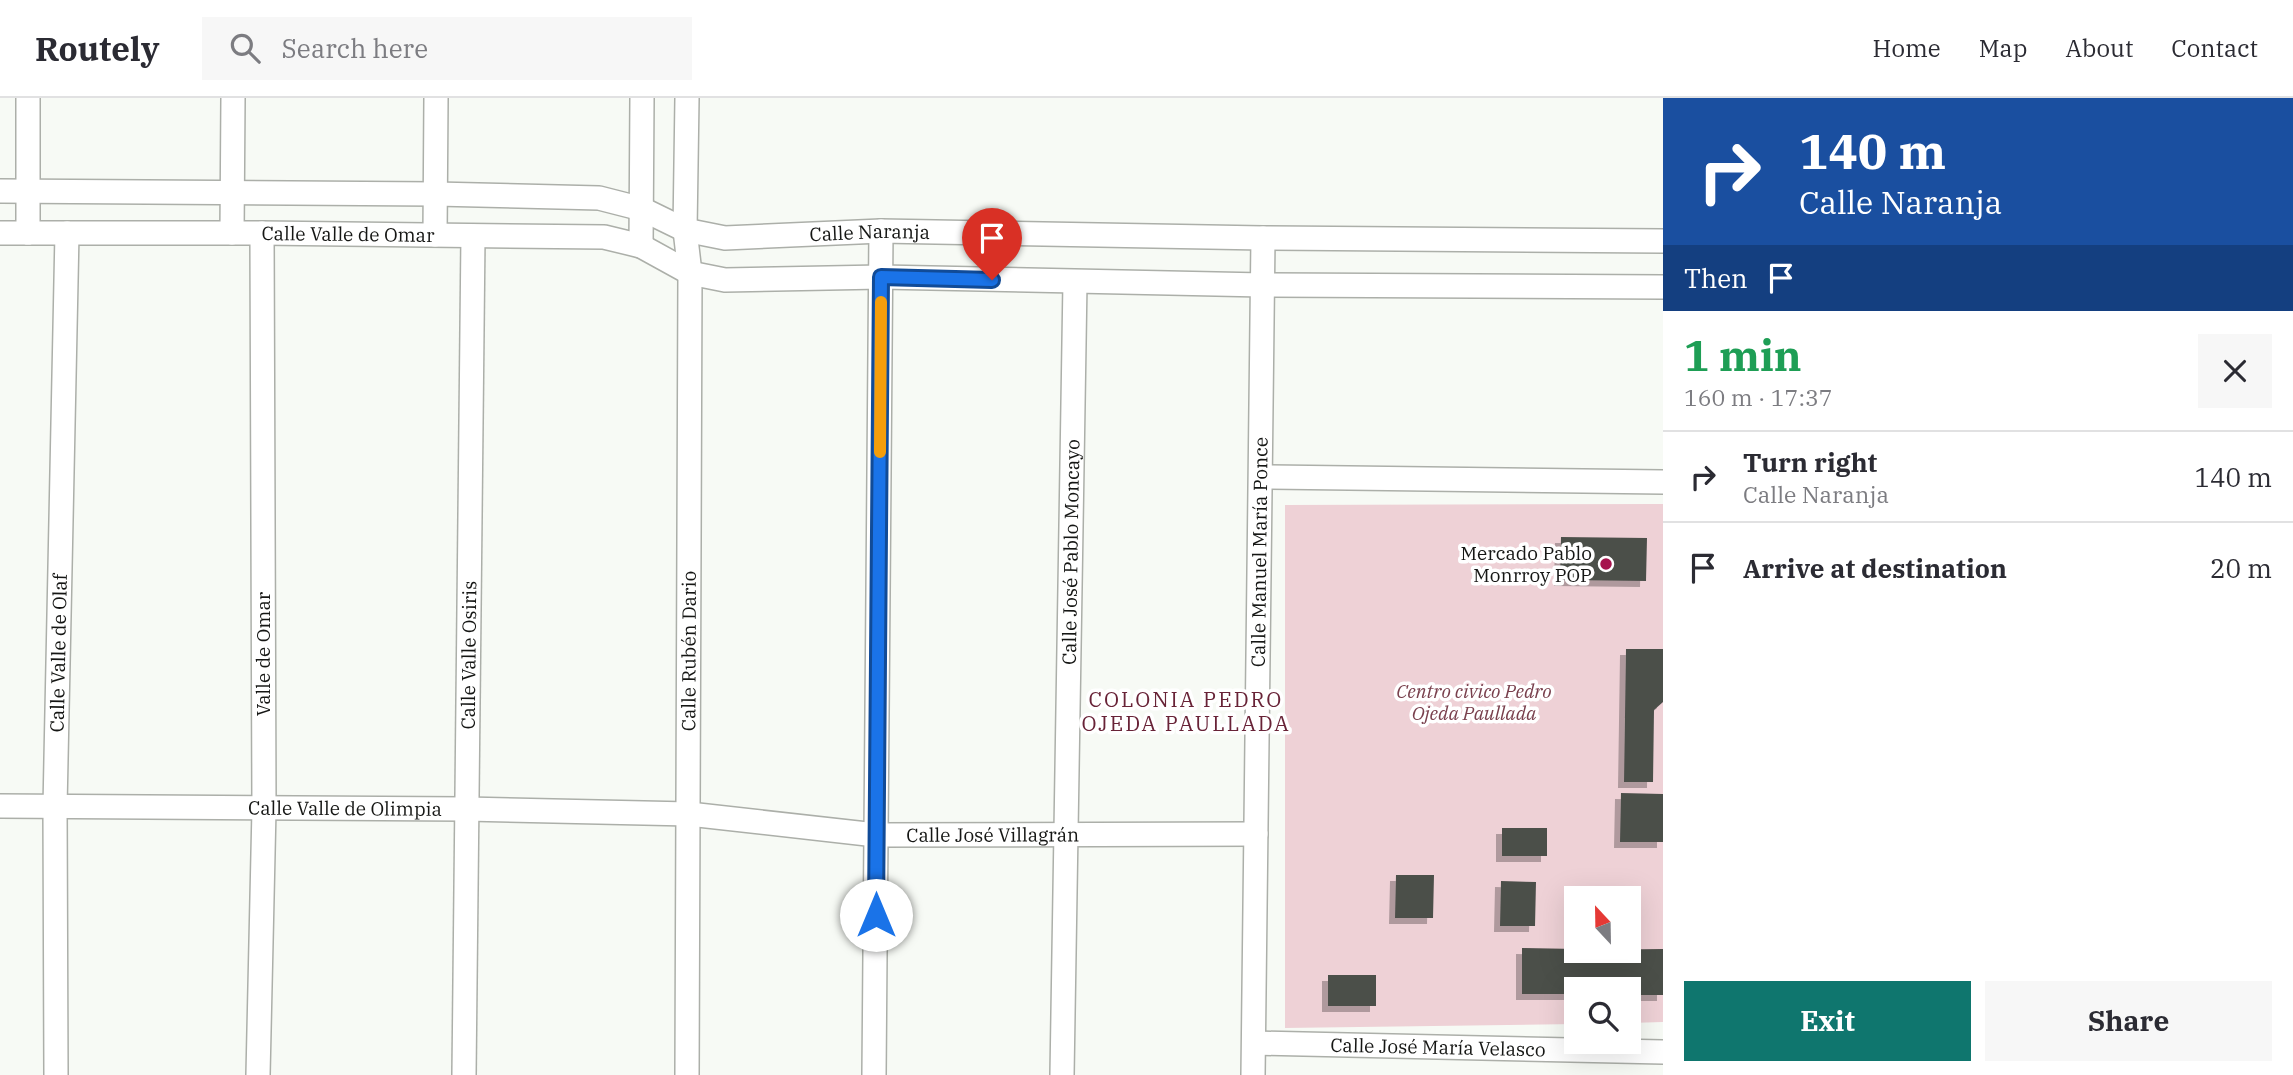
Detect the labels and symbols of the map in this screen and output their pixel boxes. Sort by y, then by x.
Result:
pin [962,208,1022,280]
street label: Calle Naranja [809,219,930,246]
street label: Calle Valle de Omar [261,221,435,247]
street label: Calle Manuel María Ponce [1246,437,1273,667]
street label: Calle José Pablo Moncayo [1057,439,1084,665]
place label: Mercado Pablo Monrroy POP [1460,541,1592,587]
marker: Mercado Pablo Monrroy POP [1598,556,1614,572]
street label: Calle Rubén Dario [676,571,701,731]
street label: Calle Valle de Olaf [45,572,72,733]
street label: Calle Valle Osiris [456,580,481,730]
street label: Valle de Omar [251,591,275,716]
park label: Centro civico Pedro Ojeda Paullada [1396,679,1552,725]
district label: COLONIA PEDRO OJEDA PAULLADA [1081,685,1291,737]
street label: Calle Valle de Olimpia [248,796,442,821]
street label: Calle José Villagrán [906,822,1079,847]
position arrow [839,878,913,952]
north arrow [1564,886,1642,962]
street label: Calle José María Velasco [1330,1033,1546,1061]

